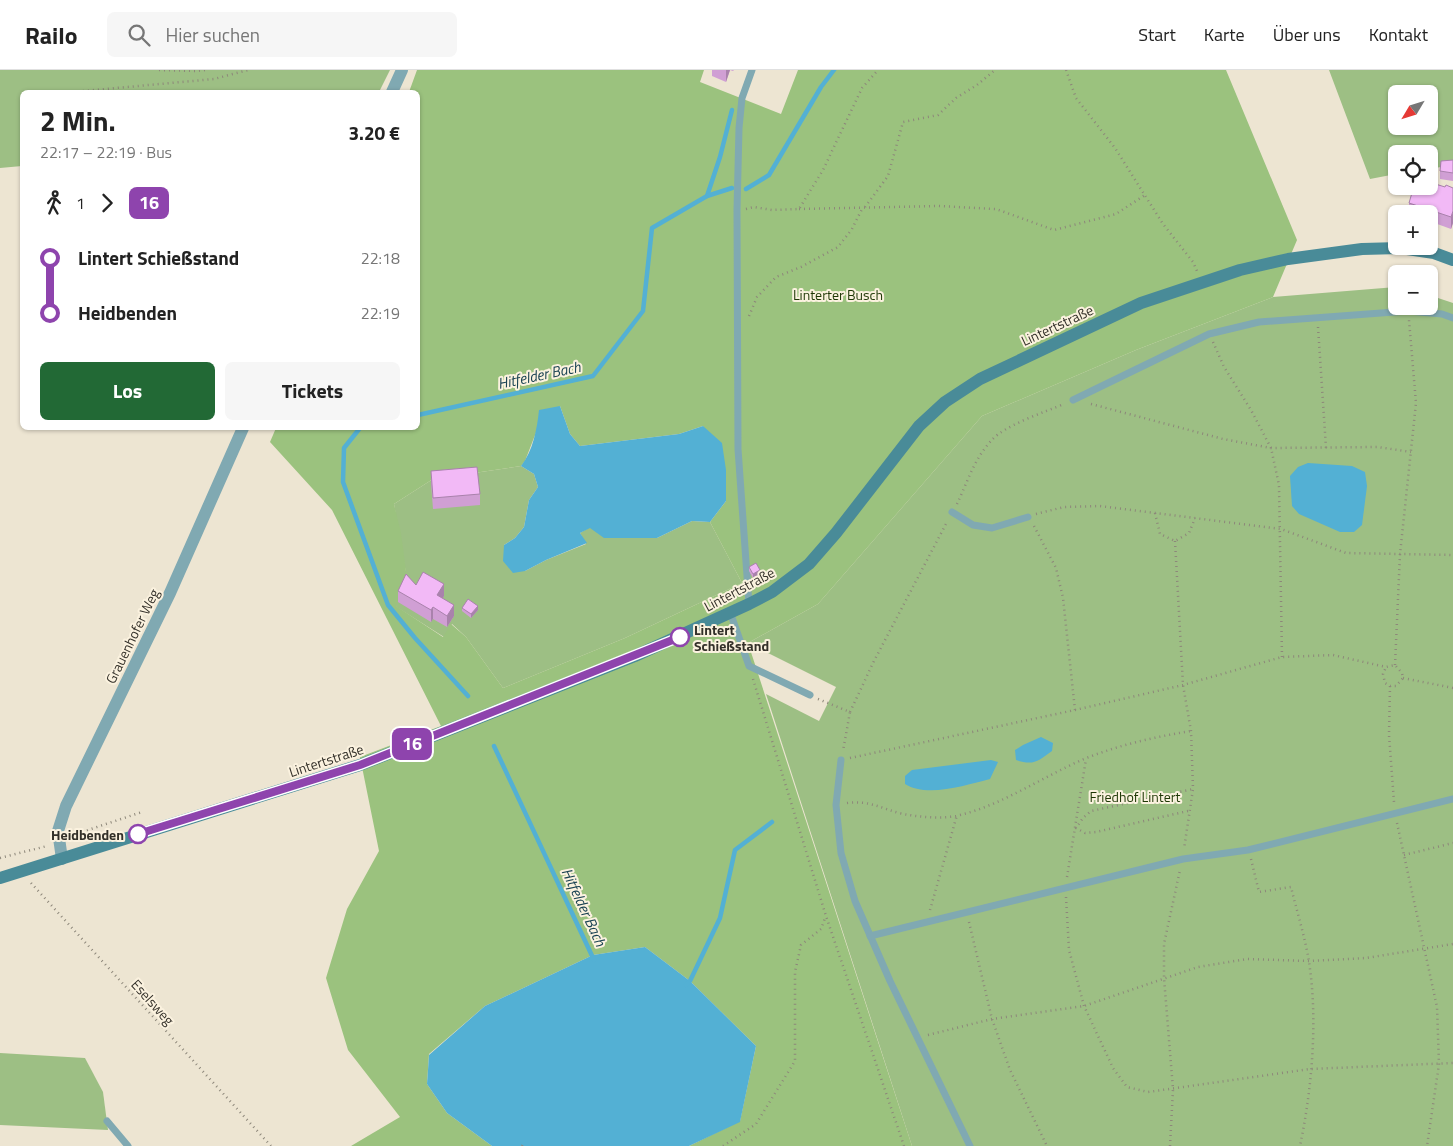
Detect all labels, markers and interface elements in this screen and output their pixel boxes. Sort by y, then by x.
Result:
search box [107,12,457,57]
text: Railo [25,17,77,53]
text: Hier suchen [165,20,260,49]
icon: search [125,21,153,49]
text: Start [1138,21,1176,48]
text: Karte [1204,21,1245,48]
text: Über uns [1273,21,1341,48]
text: Kontakt [1369,21,1428,48]
north arrow [1388,85,1438,135]
map controls [1388,85,1438,315]
text: 2 Min. [40,99,116,142]
text: 3.20 € [348,118,400,147]
text: 22:17 – 22:19 · Bus [40,140,172,164]
button: locate [1388,145,1438,195]
icon: walk [40,189,68,217]
icon: forward [93,189,121,217]
text: 16 [139,189,159,216]
text: 1 [76,191,85,215]
button: + [1388,205,1438,255]
text: Lintert Schießstand [78,243,239,272]
text: 22:18 [361,246,400,270]
button: − [1388,265,1438,315]
park label: Linterter Busch [793,284,883,305]
text: Heidbenden [78,298,177,327]
street label: Lintertstraße [1017,299,1097,351]
text: 22:19 [361,301,400,325]
water label: Hitfelder Bach [495,355,583,395]
button: Los [40,362,215,420]
button: Tickets [225,362,400,420]
street label: Lintertstraße [700,562,778,616]
street label: Grauenhofer Weg [100,585,164,687]
place label: Lintert Schießstand [694,619,769,656]
marker: Lintert Schießstand [670,627,690,647]
line badge: 16 [390,728,434,760]
text: 16 [402,730,422,757]
street label: Lintertstraße [286,738,366,782]
park label: Friedhof Lintert [1089,786,1181,807]
place label: Heidbenden [51,824,124,845]
marker: Heidbenden [128,824,148,844]
water label: Hitfelder Bach [556,864,612,950]
street label: Eselsweg [127,974,179,1030]

